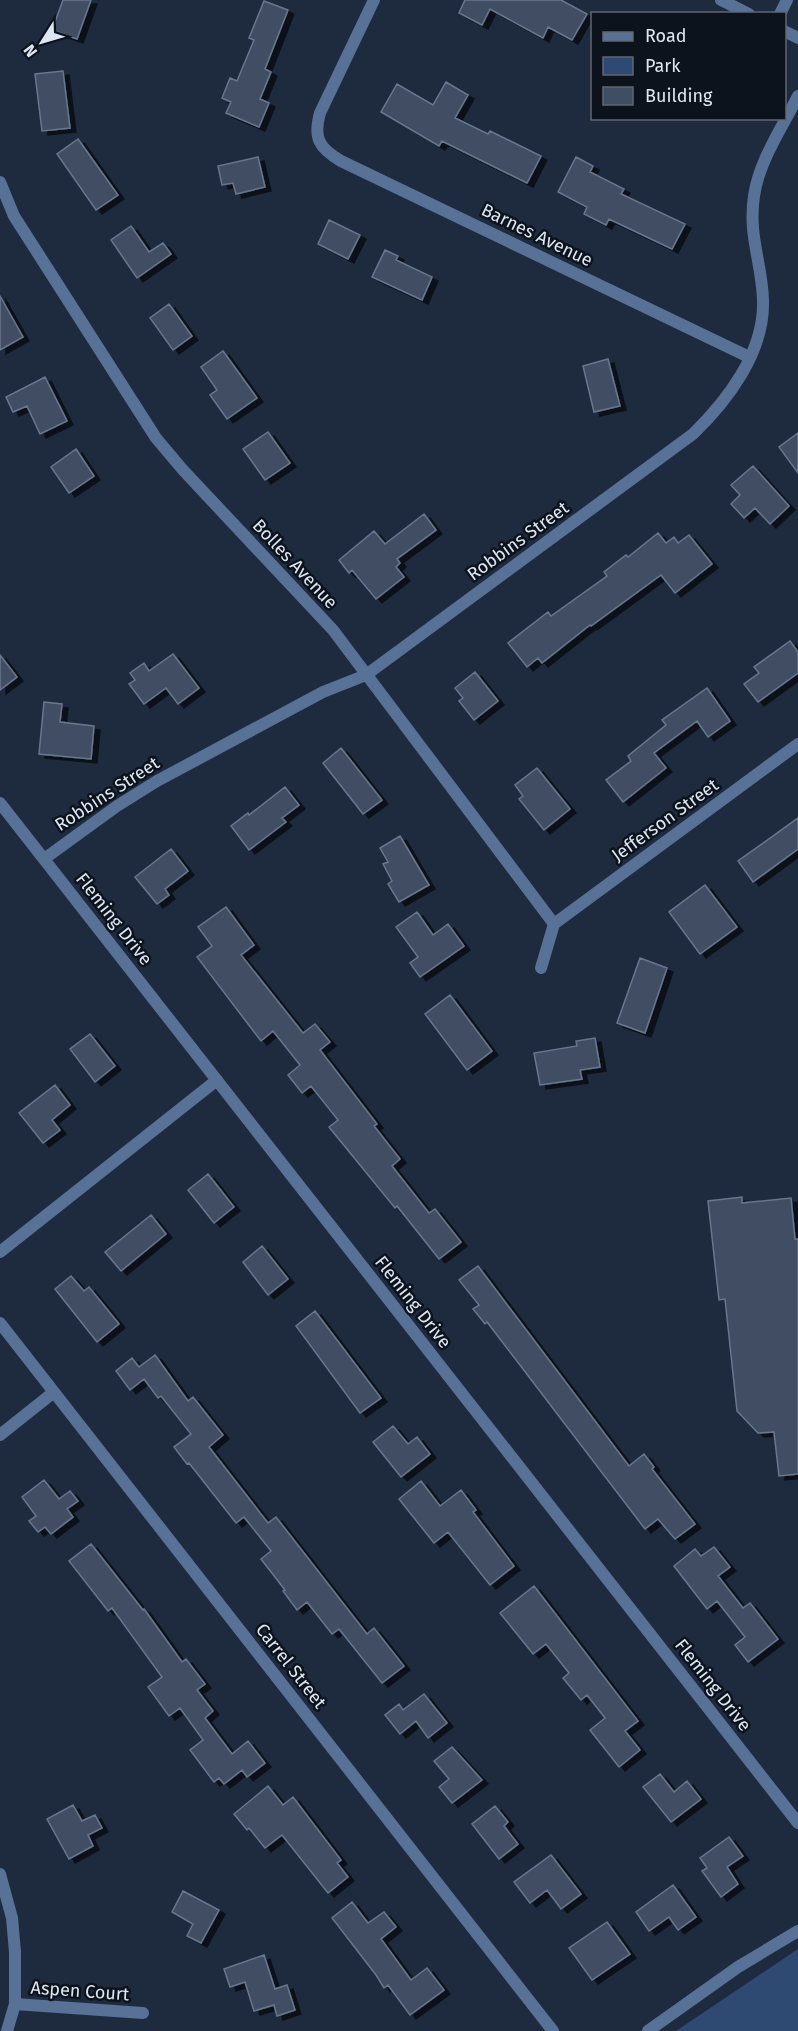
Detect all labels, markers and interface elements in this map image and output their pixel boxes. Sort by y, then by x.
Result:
north arrow [12,12,72,72]
legend [591,12,786,120]
text: Road [645,25,687,47]
text: N [20,41,41,61]
text: Park [645,55,681,77]
text: Building [645,85,713,107]
street label: Barnes Avenue [478,199,596,271]
street label: Robbins Street [463,496,573,585]
street label: Bolles Avenue [248,515,342,613]
street label: Robbins Street [51,752,164,836]
street label: Jefferson Street [607,774,723,866]
street label: Fleming Drive [71,868,157,970]
street label: Fleming Drive [370,1251,456,1353]
street label: Carrel Street [251,1619,331,1713]
street label: Fleming Drive [670,1634,756,1736]
street label: Aspen Court [30,1977,130,2005]

